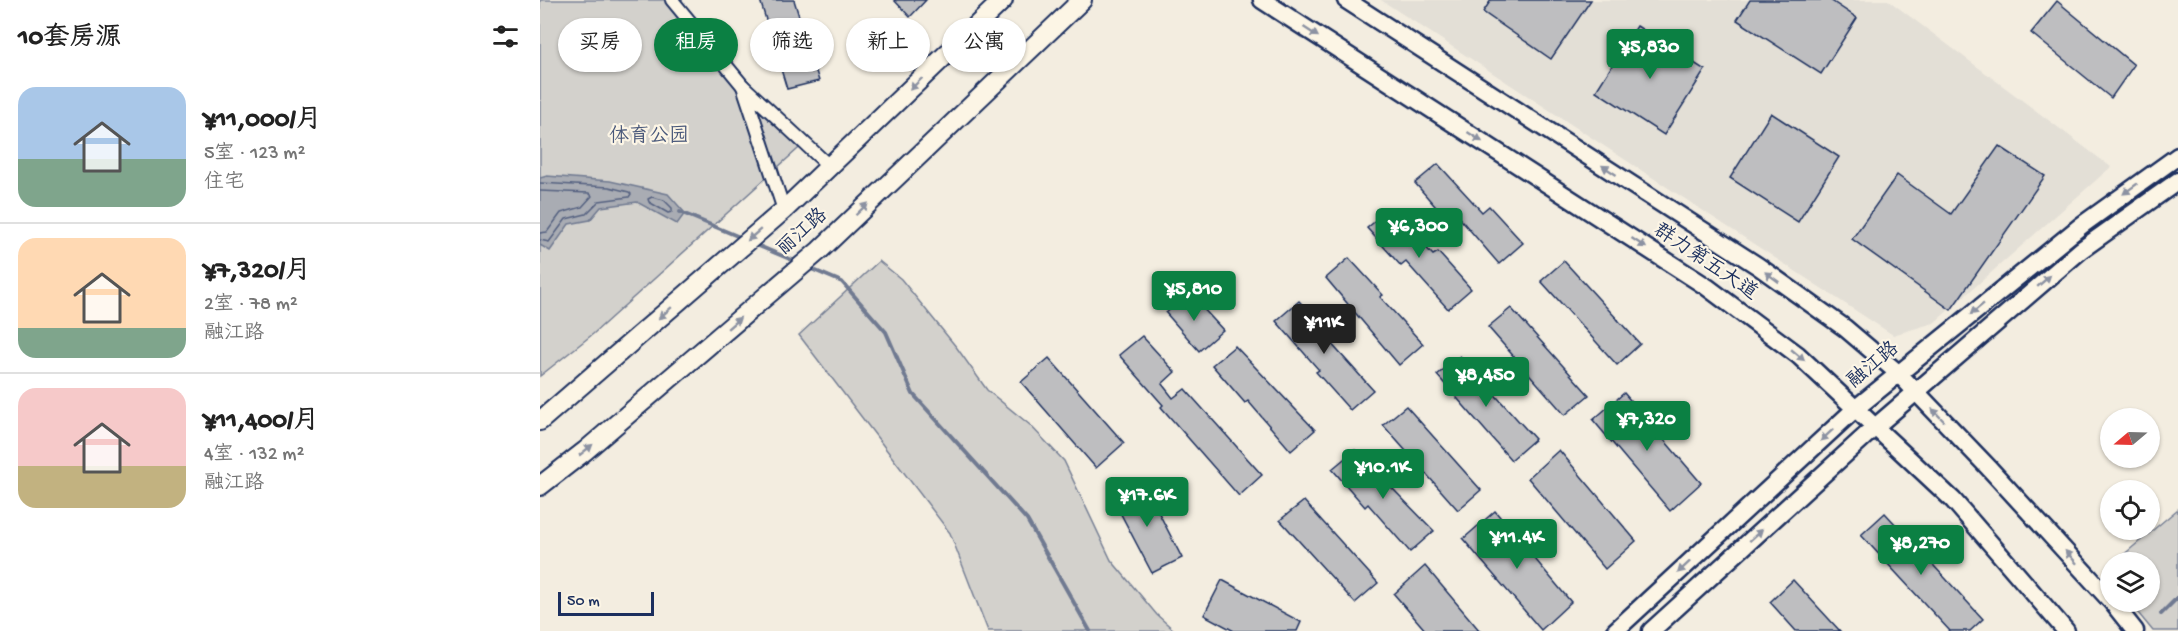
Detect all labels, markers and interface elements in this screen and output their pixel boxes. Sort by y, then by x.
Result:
chip: 买房 [558,18,642,72]
chip: 租房 [654,18,738,72]
chip: 筛选 [750,18,834,72]
chip: 新上 [846,18,930,72]
chip: 公寓 [942,18,1026,72]
icon: filters [489,20,522,53]
text: 10套房源 [18,24,121,55]
one-way arrow [1303,26,1319,37]
pin: ¥5,830 [1601,29,1699,80]
text: ¥5,830 [1621,37,1679,60]
one-way arrow [909,77,923,91]
text: ¥11,000/月 [204,106,322,137]
icon: home [66,111,138,183]
park label: 体育公园 [609,124,689,149]
one-way arrow [1467,131,1483,142]
text: 5室 · 123 m² [204,143,305,166]
one-way arrow [1601,165,1617,176]
text: 住宅 [204,172,244,195]
one-way arrow [2123,183,2139,195]
street label: 丽江路 [772,202,834,262]
one-way arrow [855,203,869,217]
pin: ¥6,300 [1370,208,1468,259]
text: ¥6,300 [1390,216,1448,239]
street label: 群力第五大道 [1649,218,1762,306]
one-way arrow [747,228,762,241]
one-way arrow [1631,237,1647,248]
text: ¥7,320/月 [204,257,311,288]
icon: home [66,262,138,334]
pin: ¥5,810 [1145,271,1243,322]
one-way arrow [1765,271,1780,283]
one-way arrow [2036,275,2051,288]
text: ¥5,810 [1166,279,1222,302]
text: 2室 · 78 m² [204,294,298,317]
one-way arrow [1969,303,1985,316]
pin: ¥11K [1288,304,1360,355]
one-way arrow [658,306,673,319]
text: ¥11K [1306,312,1342,335]
one-way arrow [726,317,741,330]
text: 融江路 [204,323,264,346]
street label: 融江路 [1842,336,1905,394]
one-way arrow [1790,349,1806,362]
pin: ¥8,450 [1437,357,1535,408]
text: ¥8,450 [1457,365,1515,388]
pin: ¥7,320 [1598,401,1696,452]
text: ¥11,400/月 [204,407,319,438]
one-way arrow [1931,408,1945,422]
north arrow [2100,408,2160,468]
map controls [2100,408,2160,612]
text: ¥7,320 [1618,409,1676,432]
icon: home [66,412,138,484]
one-way arrow [1820,427,1834,441]
one-way arrow [578,443,594,456]
text: 4室 · 132 m² [204,444,304,467]
pin: ¥10.1K [1334,449,1432,500]
text: ¥10.1K [1356,457,1410,480]
text: 融江路 [204,473,264,496]
pin: ¥17.6K [1098,477,1196,528]
button: locate [2100,480,2160,540]
text: ¥17.6K [1119,485,1175,508]
pin: ¥11.4K [1468,519,1566,570]
pin: ¥8,270 [1872,525,1970,576]
text: ¥11.4K [1491,527,1543,550]
one-way arrow [1748,529,1763,542]
text: ¥8,270 [1892,533,1950,556]
one-way arrow [2065,550,2078,565]
button: layers [2100,552,2160,612]
one-way arrow [1677,560,1692,573]
scale bar [558,589,654,616]
text: 50 m [567,593,600,612]

